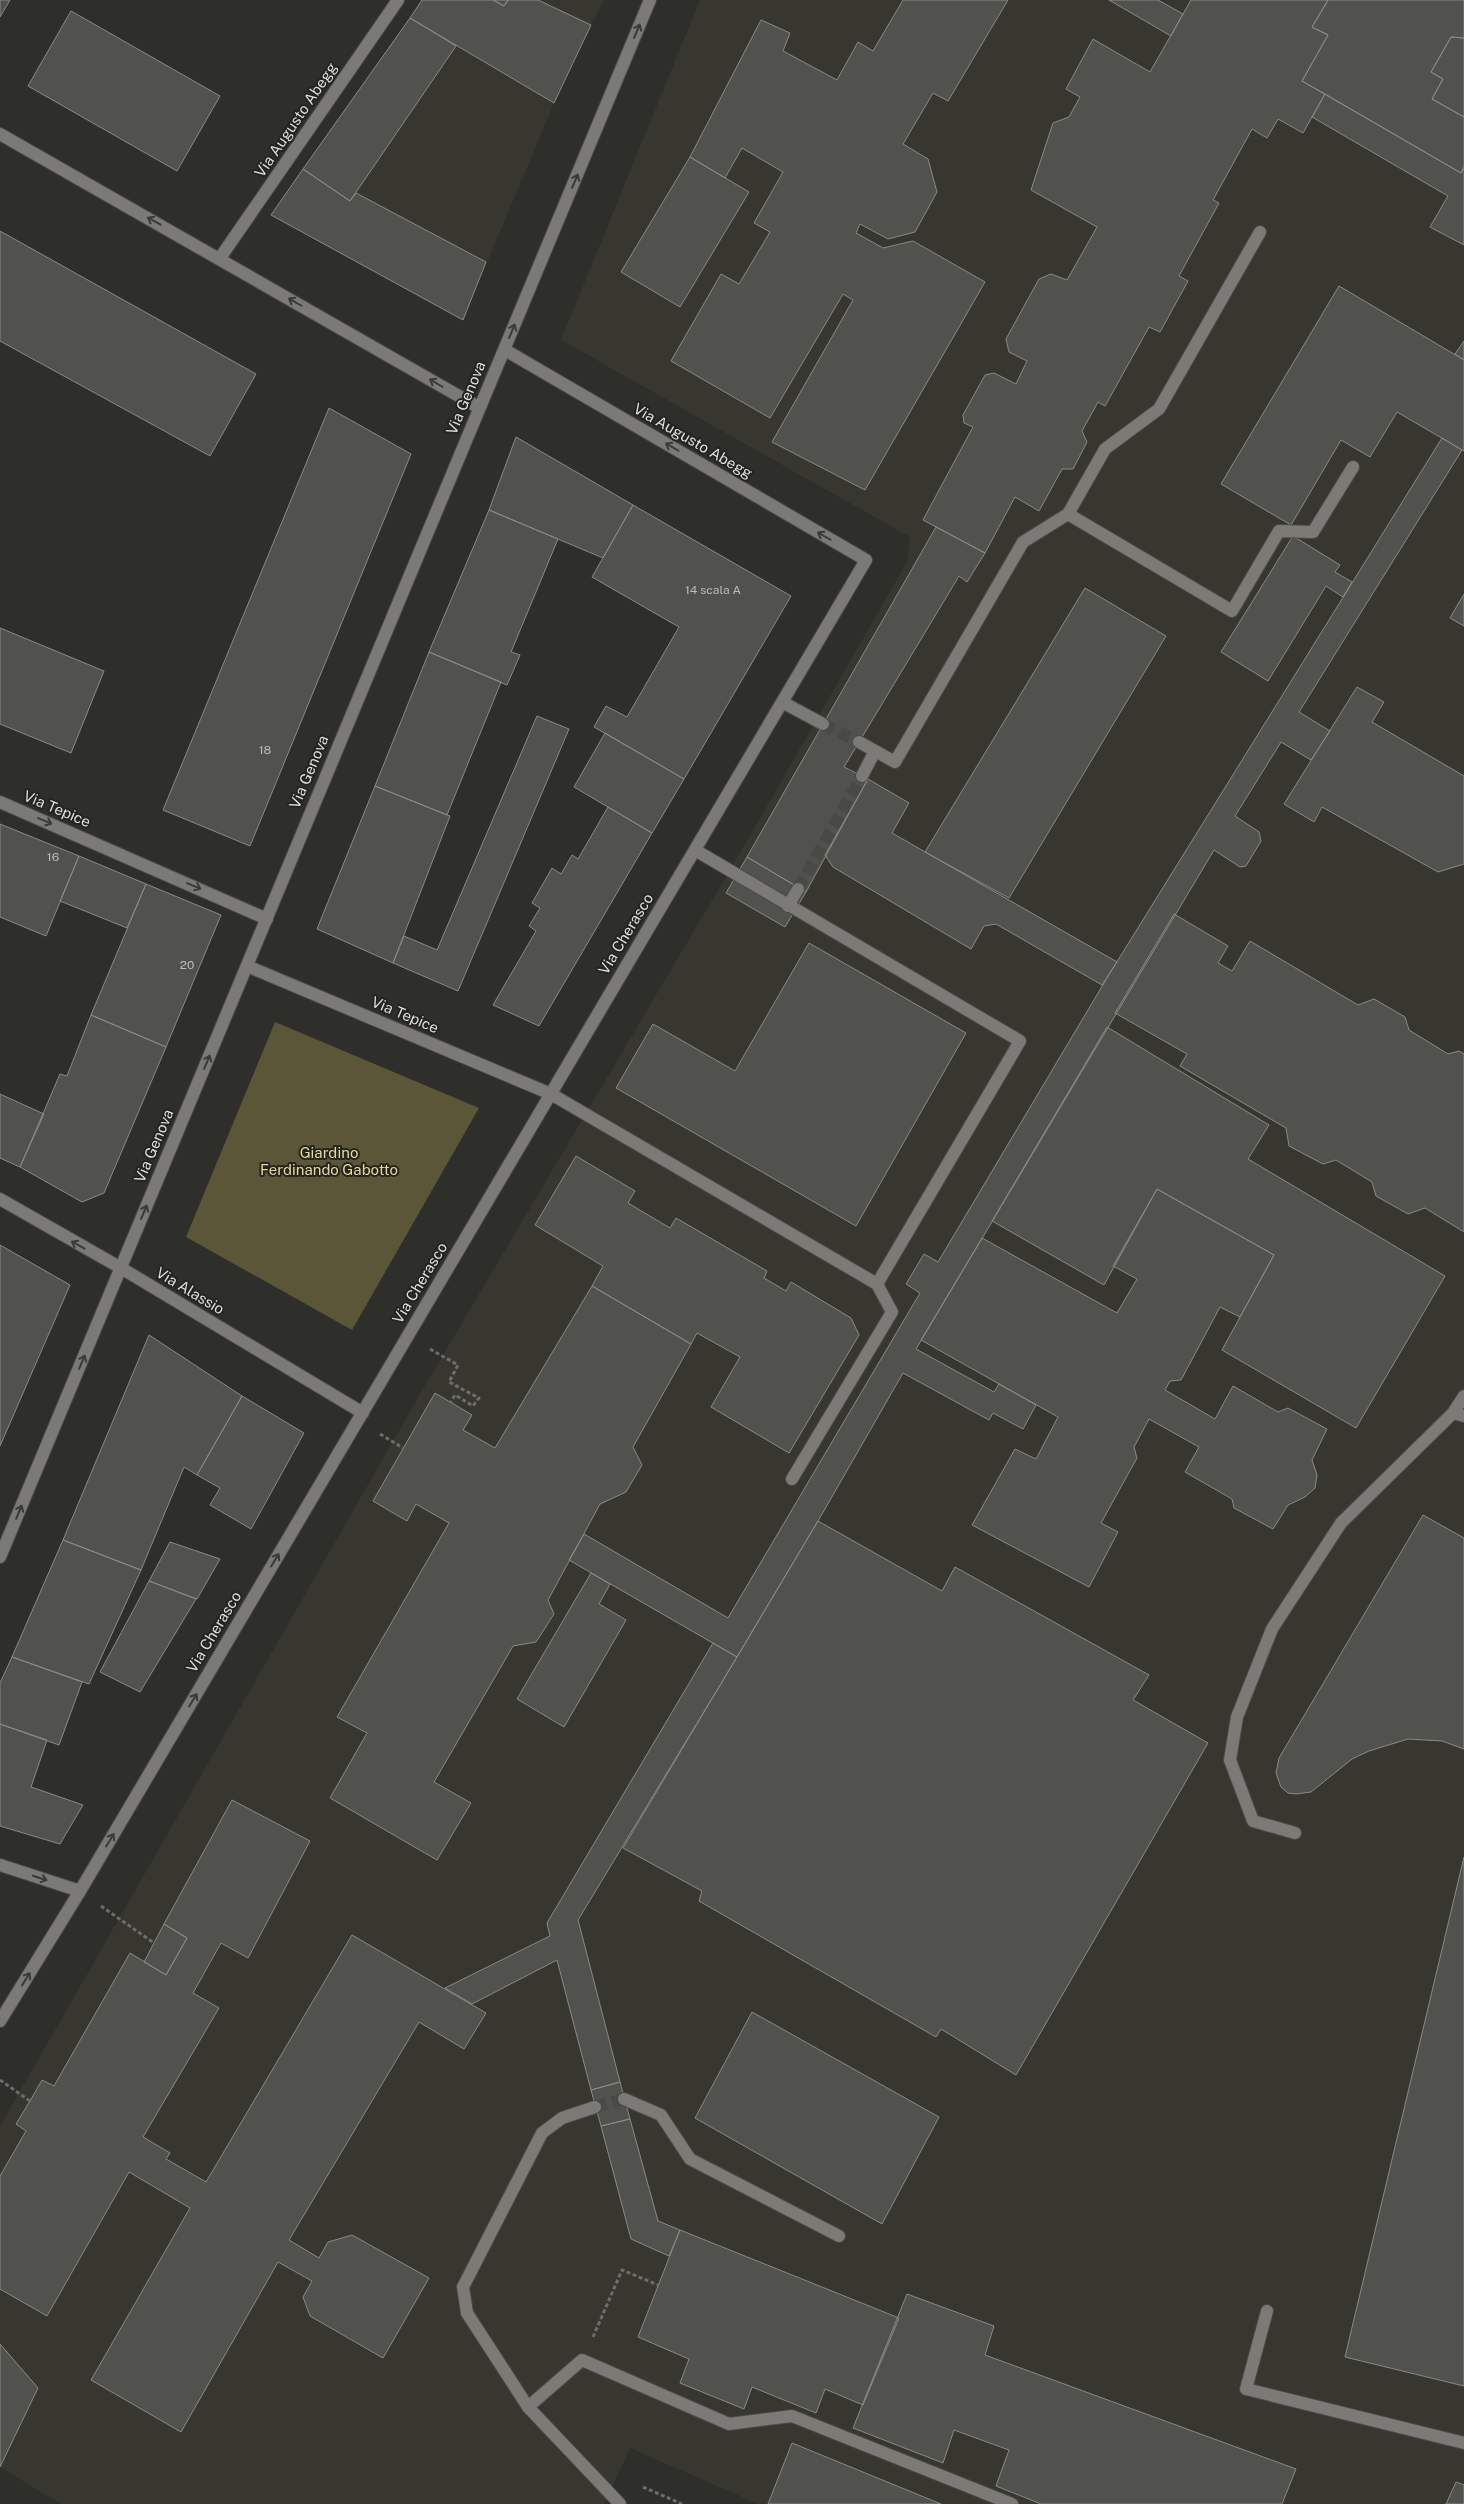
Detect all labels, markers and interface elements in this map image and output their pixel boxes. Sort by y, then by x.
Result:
one-way arrow [633,23,642,38]
street label: Via Augusto Abegg [251,59,340,180]
one-way arrow [570,174,580,189]
one-way arrow [148,216,162,226]
one-way arrow [289,296,303,306]
one-way arrow [508,324,518,339]
street label: Via Genova [442,359,489,437]
one-way arrow [430,377,444,387]
street label: Via Augusto Abegg [631,400,756,482]
one-way arrow [665,442,679,452]
one-way arrow [818,530,832,540]
house number: 14 scala A [685,583,742,597]
street label: Via Genova [285,733,332,811]
house number: 18 [259,743,272,757]
street label: Via Tepice [21,787,93,830]
one-way arrow [37,817,52,827]
house number: 16 [47,850,59,864]
one-way arrow [186,881,201,891]
street label: Via Cherasco [595,890,656,977]
house number: 20 [180,958,194,972]
street label: Via Tepice [369,993,441,1036]
one-way arrow [202,1055,212,1070]
street label: Via Genova [130,1107,177,1185]
park label: Giardino Ferdinando Gabotto [260,1144,398,1178]
one-way arrow [140,1205,149,1220]
one-way arrow [71,1239,86,1249]
street label: Via Cherasco [389,1239,450,1326]
street label: Via Alassio [153,1264,227,1318]
one-way arrow [77,1355,87,1370]
one-way arrow [14,1505,24,1520]
one-way arrow [271,1554,281,1568]
street label: Via Cherasco [183,1588,244,1675]
one-way arrow [188,1694,198,1708]
one-way arrow [106,1834,116,1848]
one-way arrow [32,1874,48,1884]
one-way arrow [21,1973,31,1987]

